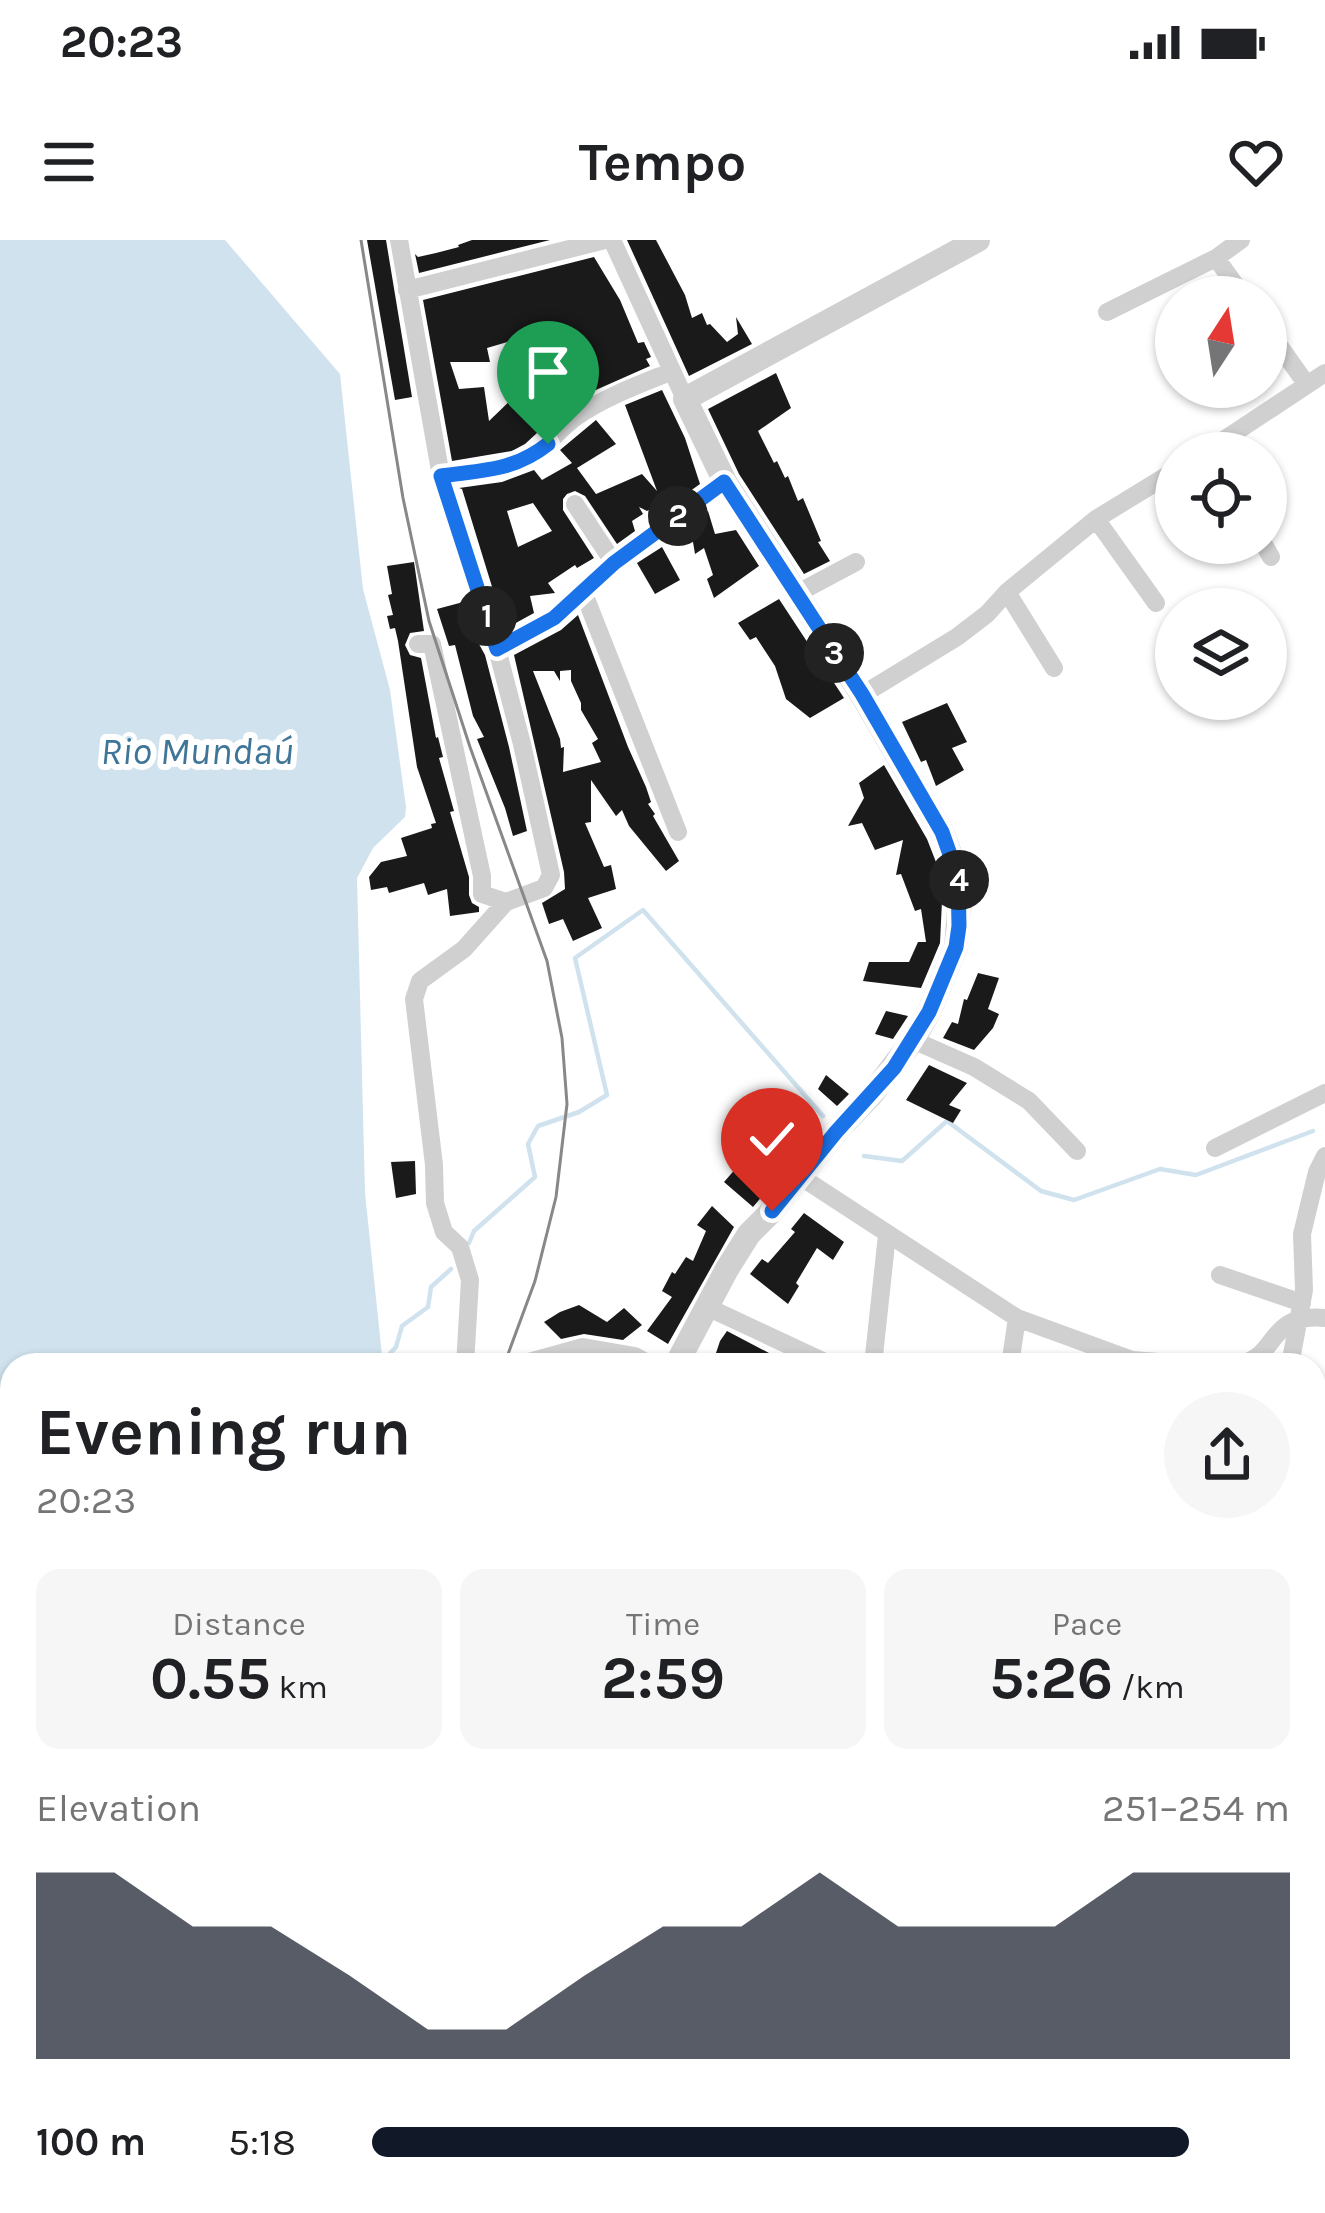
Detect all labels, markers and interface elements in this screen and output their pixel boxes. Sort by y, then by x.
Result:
text: 20:23 [60,16,183,68]
icon: menu [36,129,102,195]
icon: heart [1223,129,1289,195]
text: Tempo [579,130,746,194]
north arrow [1155,276,1287,408]
map controls [1155,276,1287,720]
pin [497,321,599,444]
icon: arrive [515,339,581,405]
button: locate [1155,432,1287,564]
pin: 2 [648,486,708,546]
text: 2 [668,497,688,535]
pin: 1 [457,586,517,646]
button: layers [1155,588,1287,720]
text: 1 [481,597,493,635]
pin: 3 [804,623,864,683]
text: 3 [824,634,844,672]
water label: Rio Mundaú [100,728,294,774]
pin: 4 [929,850,989,910]
text: 4 [949,861,969,899]
pin [721,1088,823,1211]
icon: check [739,1106,805,1172]
button: share [1164,1392,1290,1518]
text: Evening run [36,1393,411,1471]
text: 20:23 [36,1477,136,1523]
text: Distance [172,1605,306,1643]
text: Time [626,1605,700,1643]
text: Pace [1052,1605,1122,1643]
text: 0.55 [150,1643,271,1713]
text: 2:59 [601,1643,725,1713]
text: 5:26 [989,1643,1113,1713]
text: km [271,1668,328,1706]
text: /km [1113,1668,1185,1706]
text: Elevation [36,1785,201,1831]
text: 251–254 m [1102,1785,1290,1831]
text: 100 m [36,2119,146,2165]
text: 5:18 [228,2119,296,2165]

